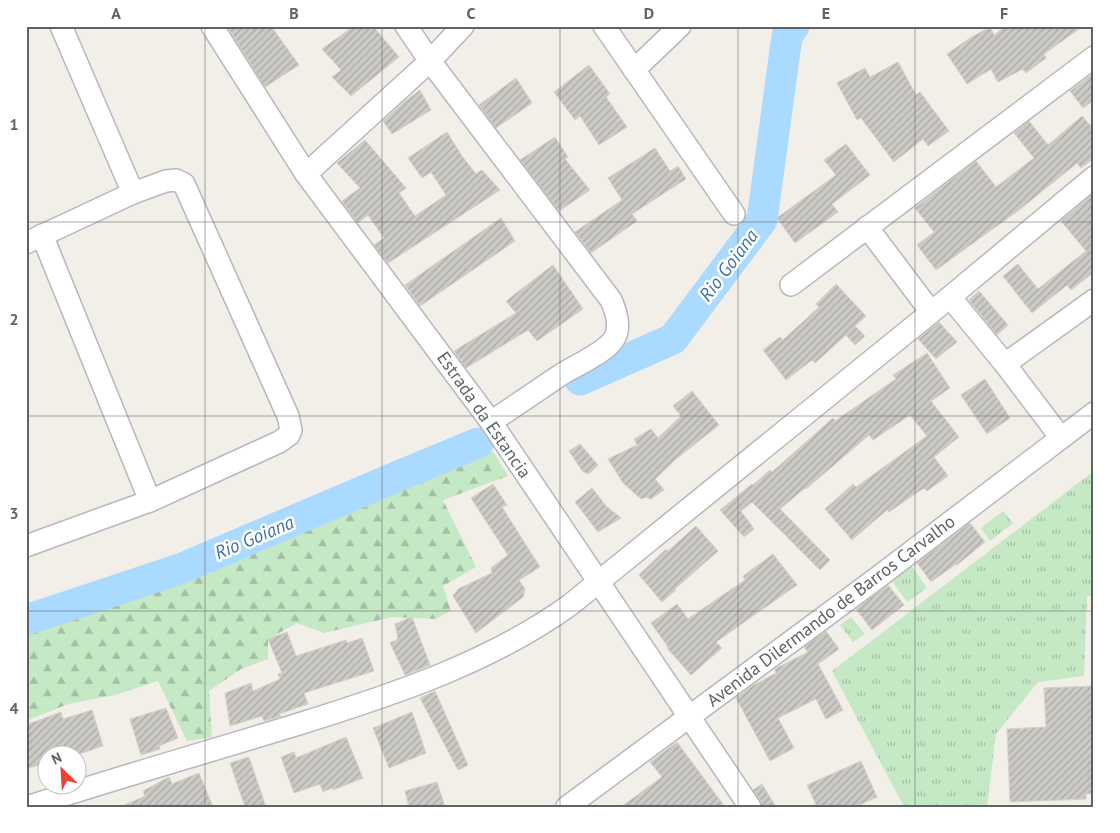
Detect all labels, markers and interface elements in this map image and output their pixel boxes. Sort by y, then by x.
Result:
text: A [111,3,121,23]
text: B [289,3,299,23]
text: C [467,3,476,23]
text: D [644,3,654,23]
text: E [822,3,830,23]
text: F [1000,3,1008,23]
text: 1 [9,114,19,134]
water label: Rio Goiana [693,224,763,306]
text: 2 [9,309,19,329]
street label: Estrada da Estancia [432,347,537,482]
text: 3 [9,503,19,523]
water label: Rio Goiana [211,509,298,564]
street label: Avenida Dilermando de Barros Carvalho [702,510,959,712]
text: 4 [9,698,19,718]
north arrow [38,746,88,796]
text: N [49,748,64,768]

